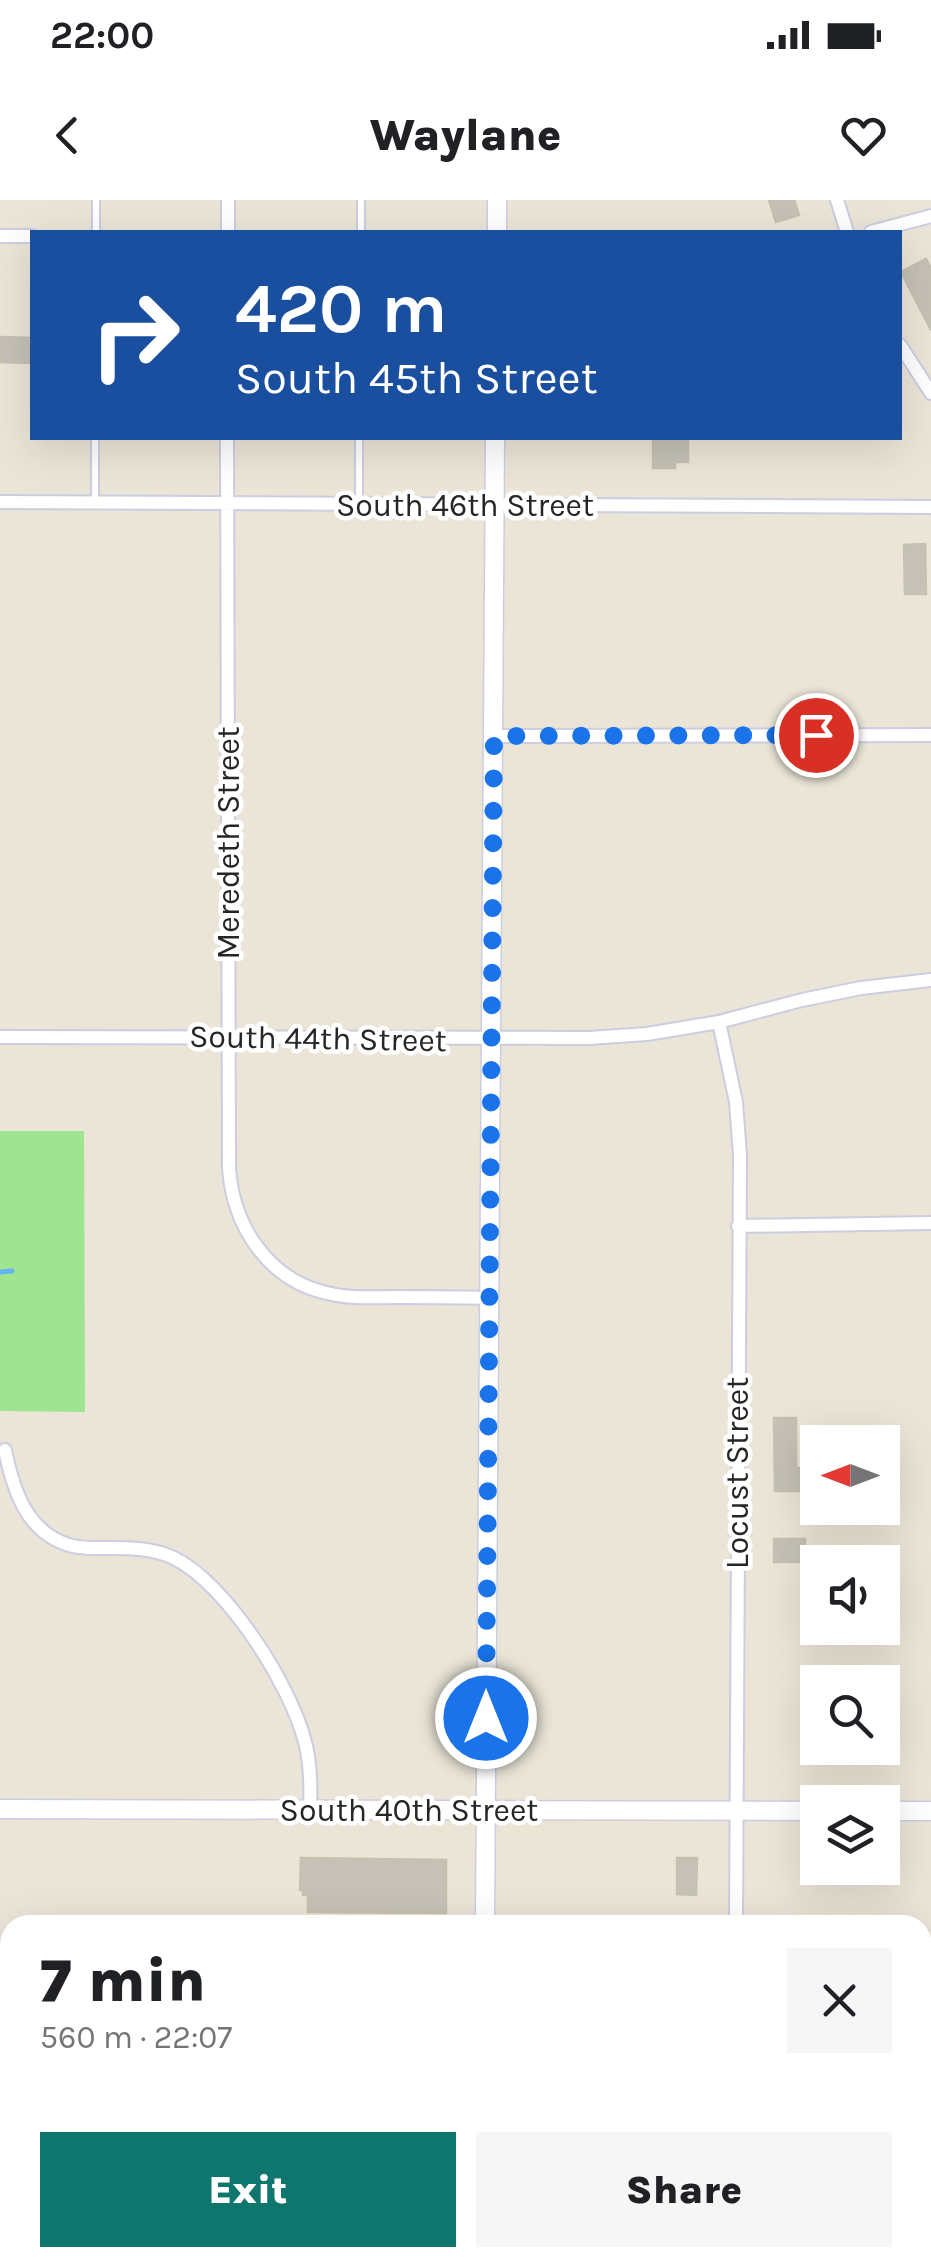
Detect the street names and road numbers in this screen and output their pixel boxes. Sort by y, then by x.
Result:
street label: South 46th Street [336,487,594,524]
street label: Meredeth Street [210,726,247,960]
street label: South 44th Street [189,1018,447,1059]
street label: Locust Street [719,1377,756,1569]
street label: South 40th Street [280,1792,538,1829]

